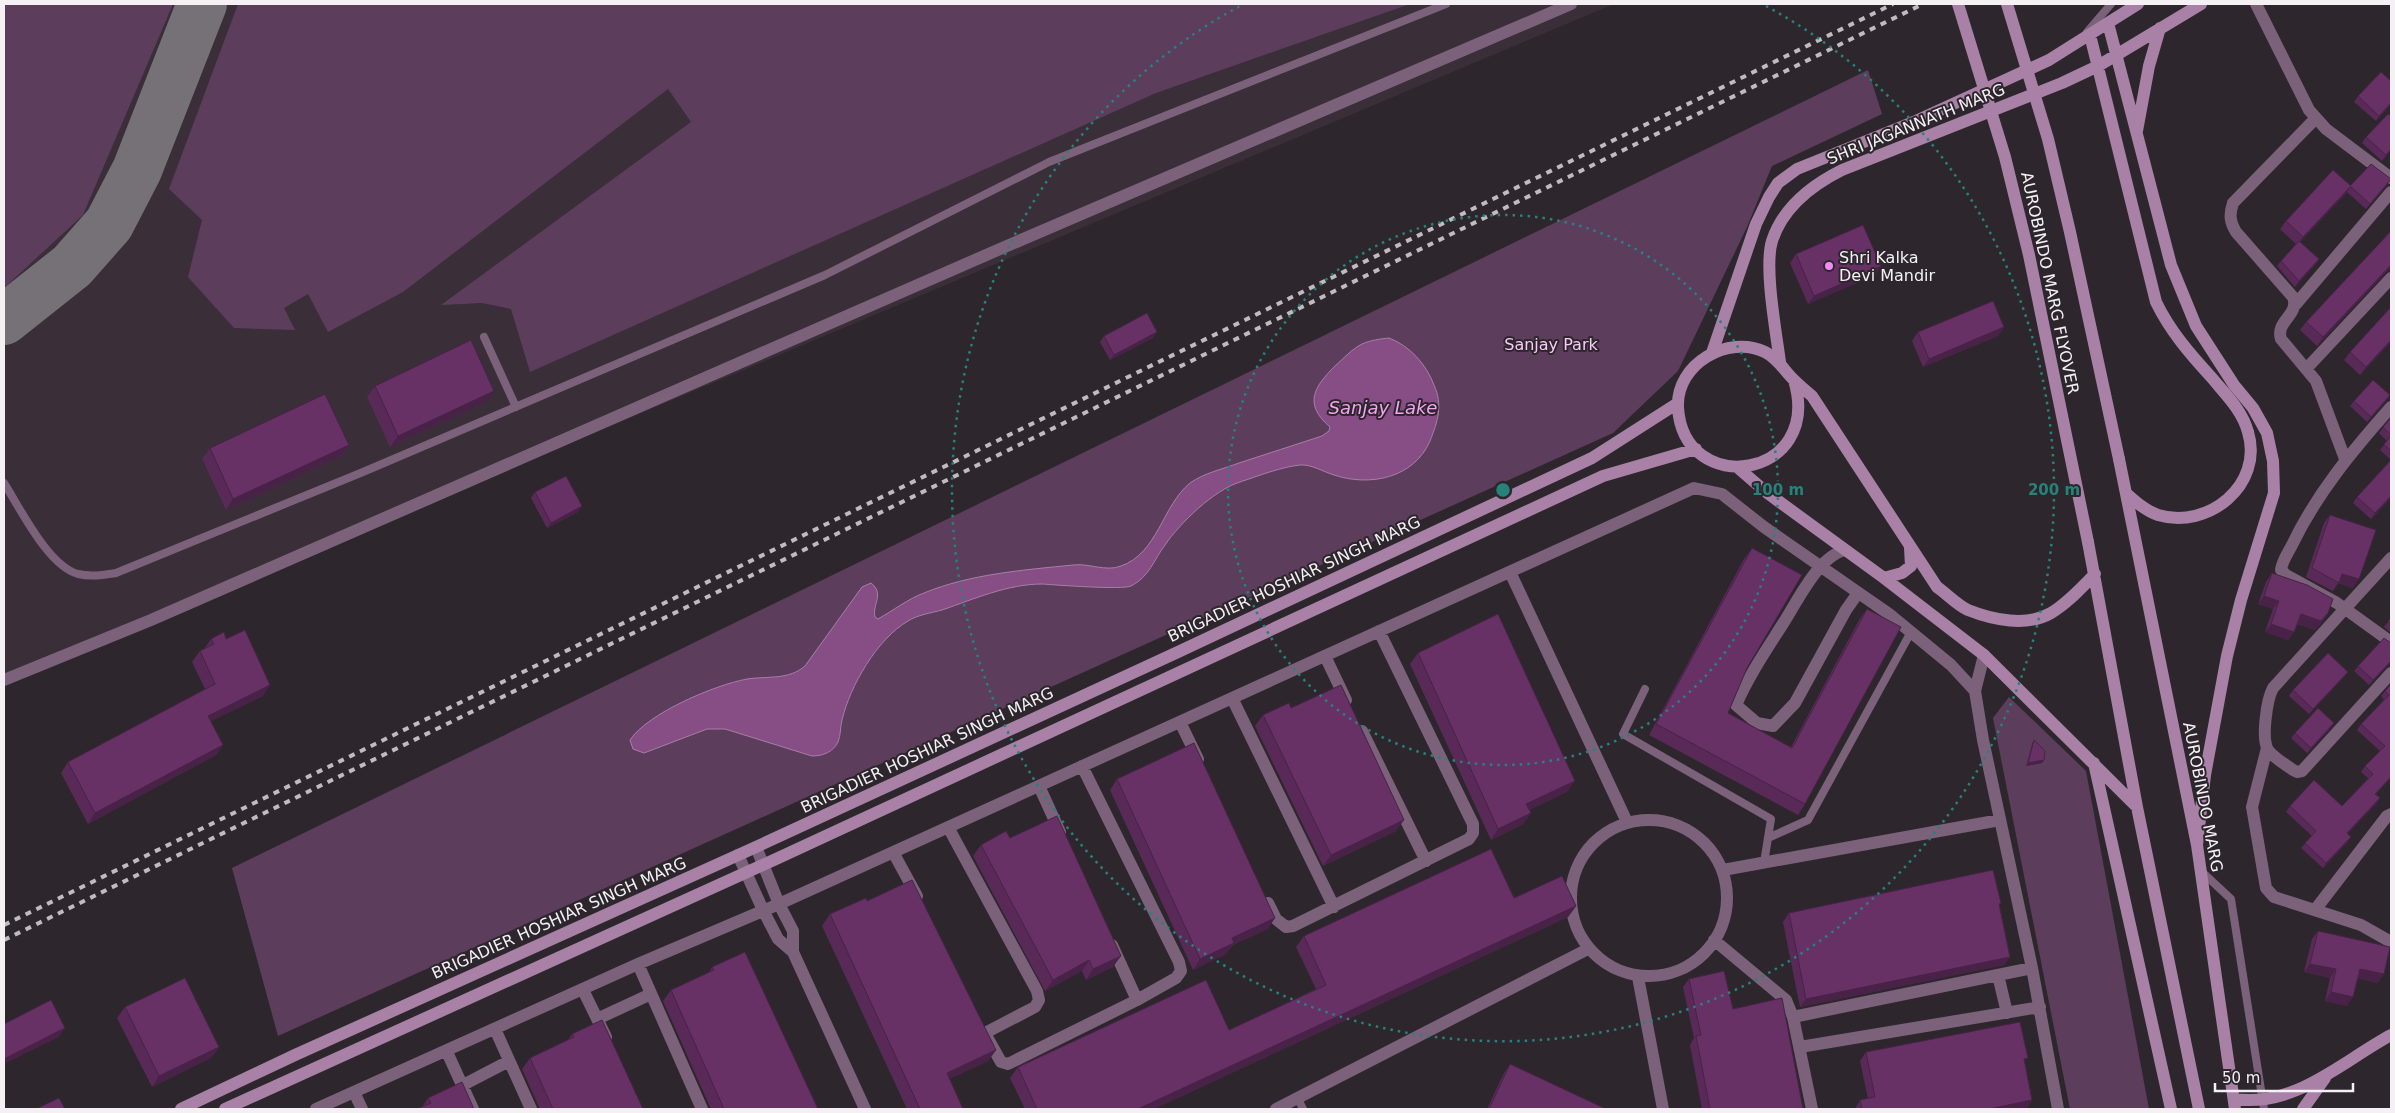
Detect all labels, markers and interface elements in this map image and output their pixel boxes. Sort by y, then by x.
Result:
street label: SHRI JAGANNATH MARG [1824,80,2008,168]
street label: AUROBINDO MARG FLYOVER [2017,170,2083,396]
place label: Shri Kalka Devi Mandir [1839,248,1936,285]
marker: Shri Kalka Devi Mandir [1823,260,1835,272]
park label: Sanjay Park [1504,335,1598,354]
water label: Sanjay Lake [1329,397,1437,418]
centre of rings [1494,481,1512,499]
text: 100 m [1752,481,1804,499]
text: 200 m [2028,481,2080,499]
street label: BRIGADIER HOSHIAR SINGH MARG [1165,512,1423,646]
street label: BRIGADIER HOSHIAR SINGH MARG [798,683,1056,817]
street label: AUROBINDO MARG [2179,720,2227,874]
street label: BRIGADIER HOSHIAR SINGH MARG [429,853,689,983]
scale bar [2215,1060,2352,1092]
text: 50 m [2222,1069,2260,1087]

